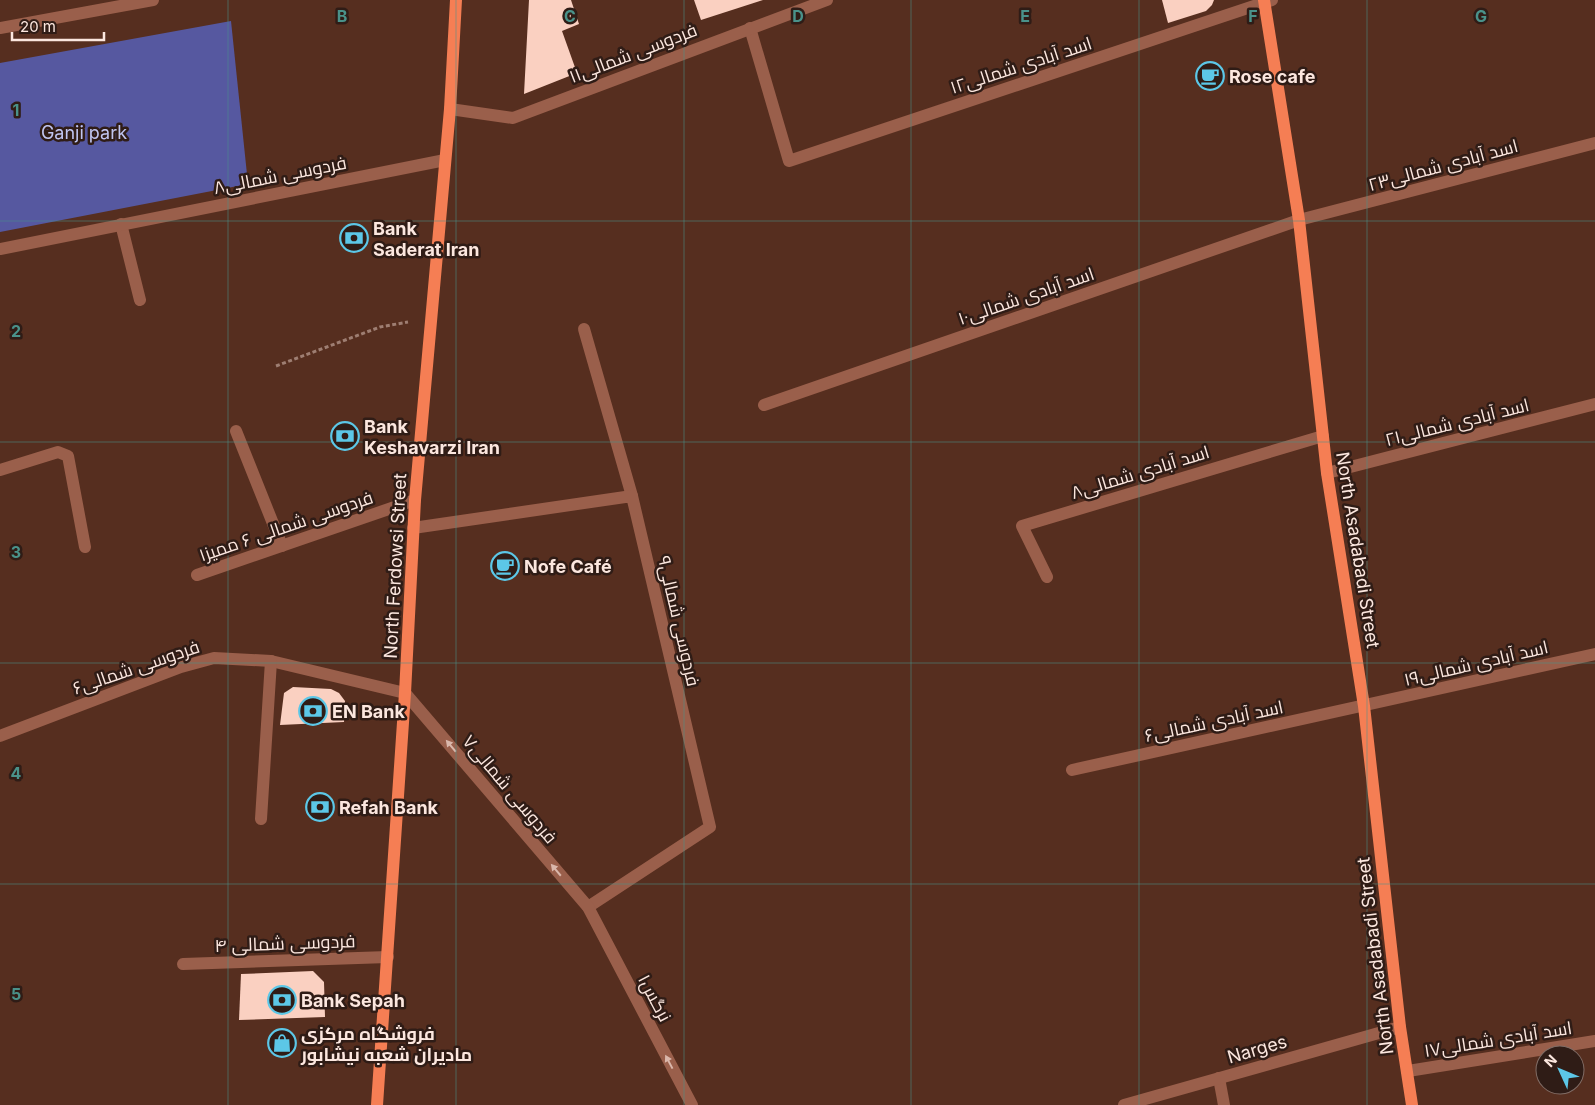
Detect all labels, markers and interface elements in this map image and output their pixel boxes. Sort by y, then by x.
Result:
text: B [337,6,347,26]
text: C [564,6,576,26]
text: D [792,6,804,26]
text: E [1020,6,1030,26]
text: F [1248,6,1258,26]
text: G [1475,6,1487,26]
scale bar [12,10,105,42]
text: 20 m [20,17,56,36]
street label: فردوسی شمالی۱۱ [566,19,700,88]
street label: اسد آبادی شمالی۱۲ [948,32,1095,99]
cafe icon: Rose cafe [1195,61,1225,91]
place label: Rose cafe [1229,66,1316,87]
text: 1 [13,100,19,120]
park label: Ganji park [41,122,127,143]
street label: اسد آبادی شمالی۲۳ [1366,135,1520,196]
street label: فردوسی شمالی۸ [212,152,349,199]
place label: Bank Saderat Iran [373,218,480,260]
bank icon: Bank Saderat Iran [339,223,369,253]
street label: اسد آبادی شمالی۱۰ [955,263,1097,330]
text: 2 [11,321,21,341]
street label: اسد آبادی شمالی۲۱ [1383,394,1531,451]
place label: Bank Keshavarzi Iran [364,416,500,458]
bank icon: Bank Keshavarzi Iran [330,421,360,451]
street label: اسد آبادی شمالی۸ [1068,441,1212,504]
street label: North Asadabadi Street [1332,450,1384,650]
street label: North Ferdowsi Street [380,473,410,659]
street label: فردوسی شمالی ۶ ممیز۱ [196,486,376,567]
text: 3 [11,542,21,562]
cafe icon: Nofe Café [490,551,520,581]
street label: فردوسی شمالی۹ [653,554,704,689]
place label: Nofe Café [524,556,612,577]
street label: فردوسی شمالی۶ [70,636,202,699]
street label: اسد آبادی شمالی۱۹ [1402,636,1550,691]
bank icon: EN Bank [298,696,328,726]
street label: اسد آبادی شمالی۶ [1143,696,1285,747]
place label: EN Bank [332,701,405,722]
street label: فردوسی شمالی۷ [458,730,561,848]
one-way arrow [445,741,457,753]
text: 4 [11,763,22,783]
bank icon: Refah Bank [305,792,335,822]
place label: Refah Bank [339,797,439,818]
street label: North Asadabadi Street [1352,856,1398,1056]
one-way arrow [550,865,562,877]
street label: فردوسی شمالی ۴ [214,930,356,957]
street label: نرگس۱ [633,971,676,1026]
text: 5 [11,984,21,1004]
bank icon: Bank Sepah [267,985,297,1015]
place label: Bank Sepah [301,990,405,1011]
street label: اسد آبادی شمالی۱۷ [1423,1017,1574,1062]
place label: فروشگاه مرکزی مادیران شعبه نیشابور [300,1023,472,1066]
shop icon: فروشگاه مرکزی مادیران شعبه نیشابور [267,1028,297,1058]
street label: Narges [1225,1030,1289,1068]
north arrow [1535,1045,1585,1095]
text: N [1540,1051,1560,1070]
one-way arrow [665,1055,673,1069]

